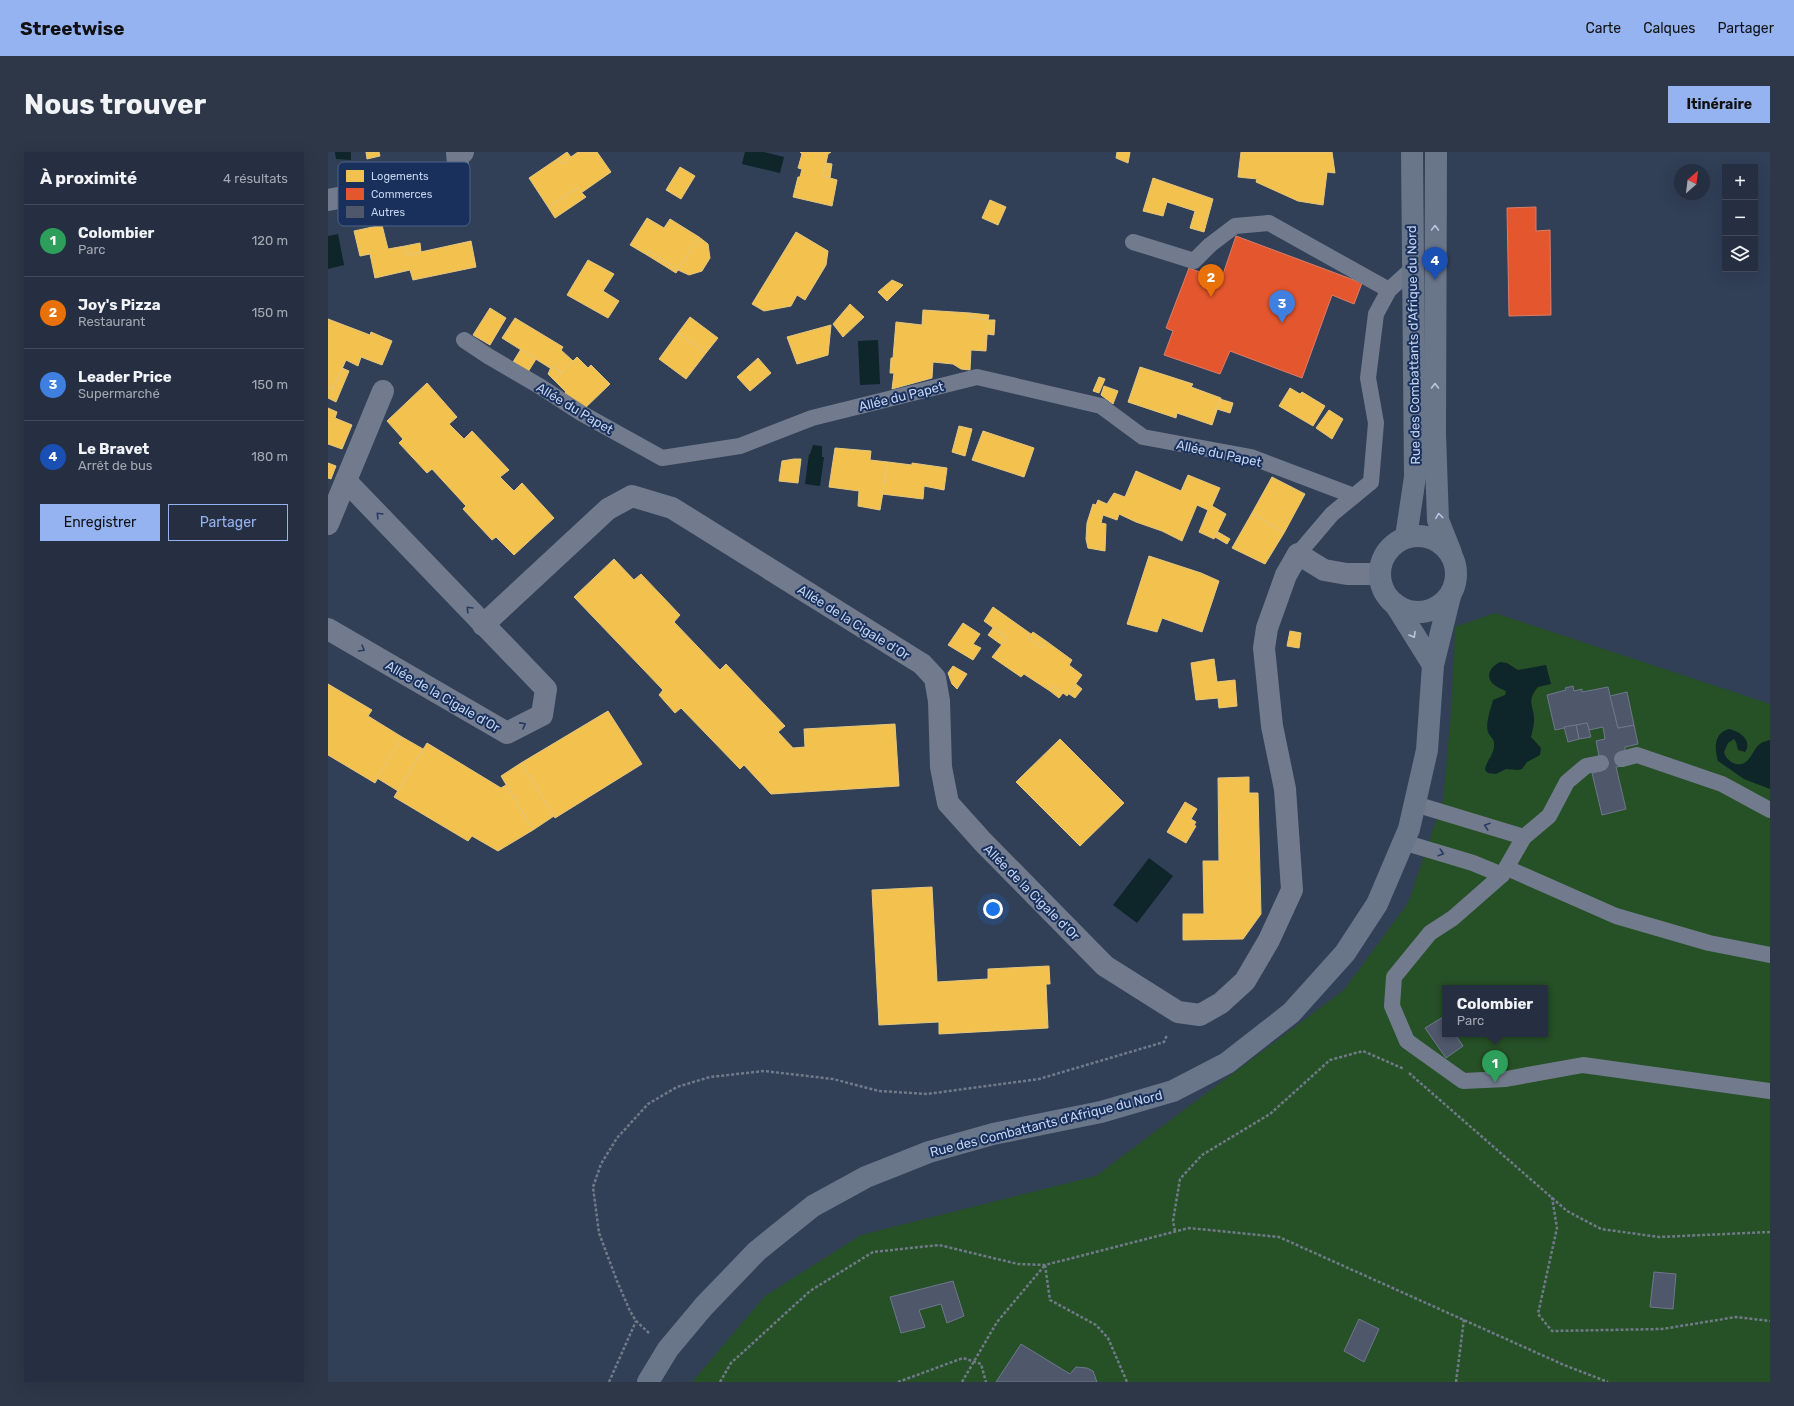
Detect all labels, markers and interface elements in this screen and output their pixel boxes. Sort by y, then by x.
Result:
text: Streetwise [20,17,125,40]
text: Carte [1585,20,1621,37]
text: Calques [1643,20,1695,37]
text: Partager [1717,20,1774,37]
button: Itinéraire [1668,86,1770,123]
text: Nous trouver [24,88,206,121]
legend [338,162,470,226]
north arrow [1674,164,1710,200]
map controls [1722,164,1758,272]
button: + [1722,164,1758,200]
text: À proximité [40,168,137,188]
text: Logements [371,170,429,183]
text: 4 résultats [223,171,288,186]
text: Commerces [371,188,433,201]
button: − [1722,200,1758,236]
text: Autres [371,206,405,219]
text: Colombier [78,224,154,242]
street label: Rue des Combattants d'Afrique du Nord [1404,225,1423,465]
one-way arrow [1431,225,1439,231]
text: 1 [50,233,56,248]
text: 120 m [252,233,288,248]
button: layers [1722,236,1758,272]
text: Parc [78,242,105,257]
pin: 4 [1422,247,1448,280]
pin: 2 [1198,264,1224,297]
pin: 3 [1269,290,1295,323]
text: Joy's Pizza [78,296,161,314]
text: 2 [49,305,57,320]
text: 150 m [252,305,288,320]
text: Restaurant [78,314,145,329]
text: Leader Price [78,368,172,386]
text: 3 [49,377,57,392]
text: 150 m [252,377,288,392]
street label: Allée du Papet [857,379,945,414]
street label: Allée du Papet [534,380,616,437]
one-way arrow [1431,383,1439,389]
text: Supermarché [78,386,160,401]
street label: Allée du Papet [1175,437,1263,470]
text: Le Bravet [78,440,149,458]
text: 4 [49,449,57,464]
text: 180 m [251,449,288,464]
text: Arrêt de bus [78,458,152,473]
button: Enregistrer [40,504,160,541]
button: Partager [168,504,288,541]
one-way arrow [376,512,384,520]
one-way arrow [1435,513,1444,519]
street label: Allée de la Cigale d'Or [794,582,913,664]
one-way arrow [466,607,473,614]
one-way arrow [1409,631,1416,638]
one-way arrow [358,645,365,652]
street label: Allée de la Cigale d'Or [383,658,502,736]
one-way arrow [519,722,526,729]
one-way arrow [1483,822,1490,831]
street label: Allée de la Cigale d'Or [980,841,1083,944]
one-way arrow [1437,848,1444,857]
your location [983,899,1003,919]
popup [1442,985,1548,1037]
text: Colombier [1457,995,1533,1013]
text: Parc [1457,1013,1484,1028]
pin: 1 [1482,1050,1508,1083]
street label: Rue des Combattants d'Afrique du Nord [928,1087,1164,1160]

